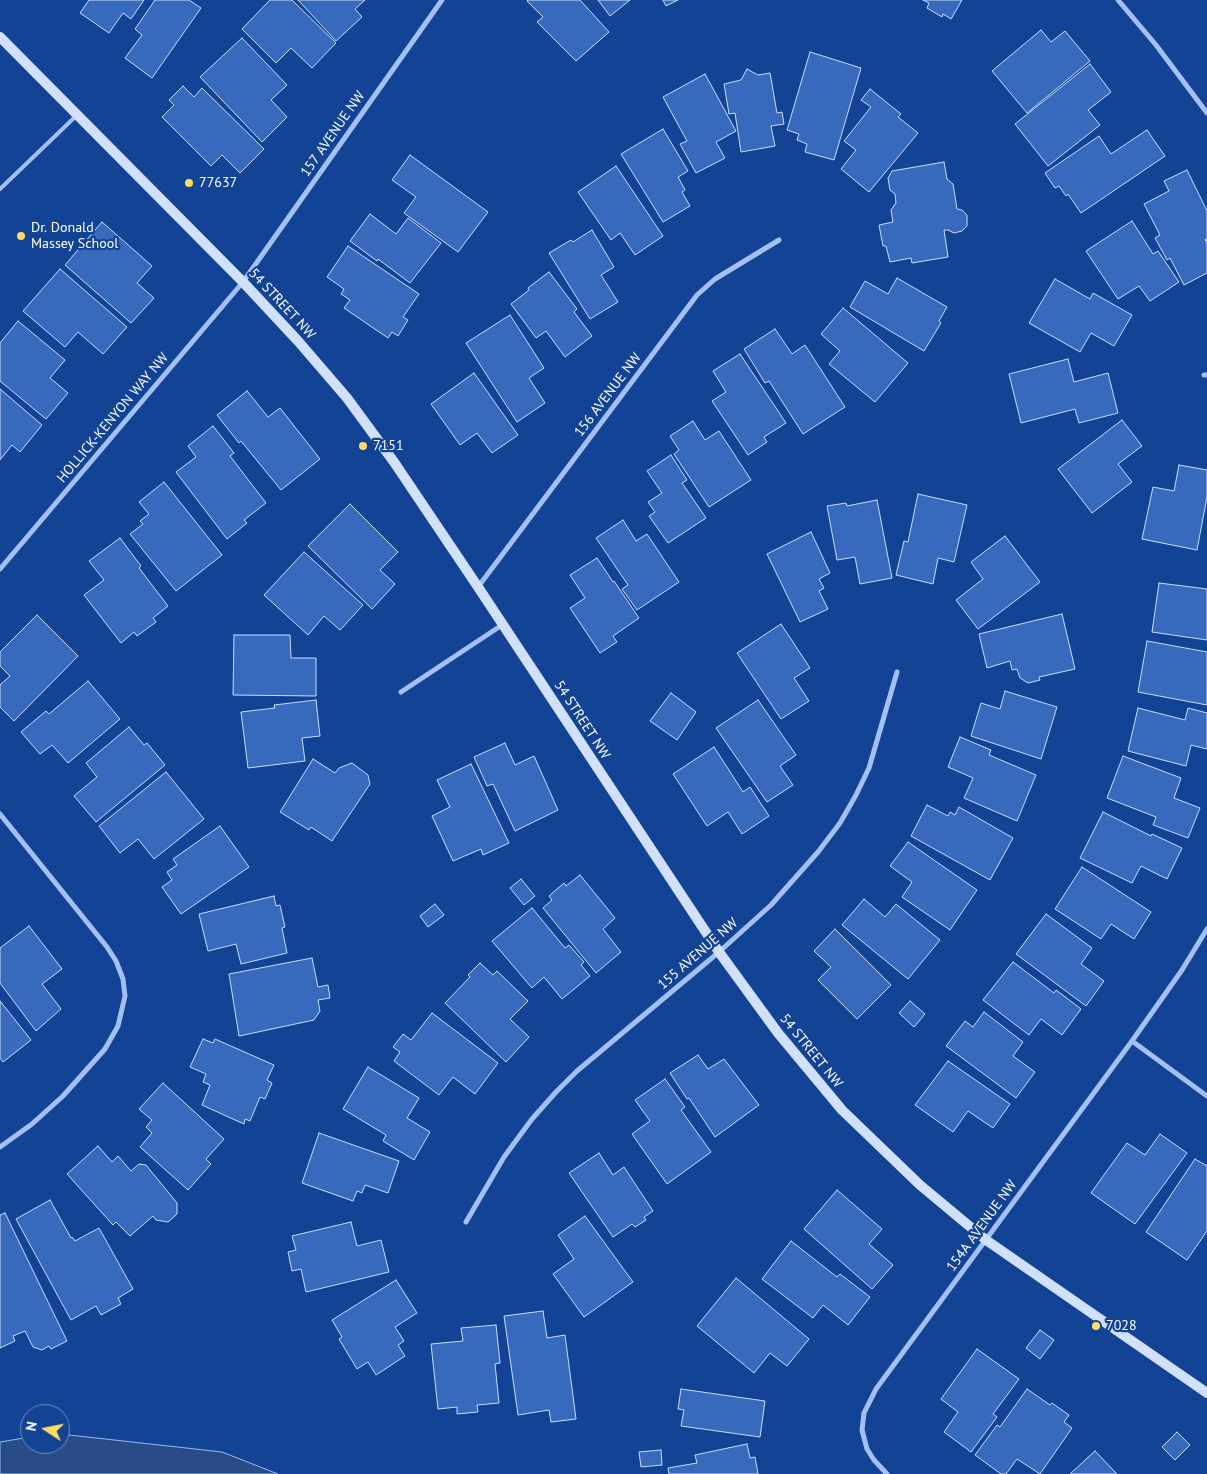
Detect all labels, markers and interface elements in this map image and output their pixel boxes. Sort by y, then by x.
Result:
street label: 157 AVENUE NW [297,88,369,180]
place label: 77637 [199,175,237,191]
marker: 77637 [183,177,195,189]
place label: Dr. Donald Massey School [31,220,118,252]
marker: Dr. Donald Massey School [15,230,27,242]
street label: 54 STREET NW [245,265,319,343]
street label: HOLLICK-KENYON WAY NW [54,350,172,486]
street label: 156 AVENUE NW [571,350,645,440]
place label: 7151 [373,438,404,454]
marker: 7151 [357,440,369,452]
street label: 54 STREET NW [550,678,614,762]
street label: 155 AVENUE NW [655,915,741,993]
street label: 54 STREET NW [776,1011,846,1091]
street label: 154A AVENUE NW [943,1177,1021,1275]
place label: 7028 [1106,1318,1137,1334]
marker: 7028 [1090,1320,1102,1332]
north arrow [20,1404,70,1454]
text: N [22,1420,41,1433]

